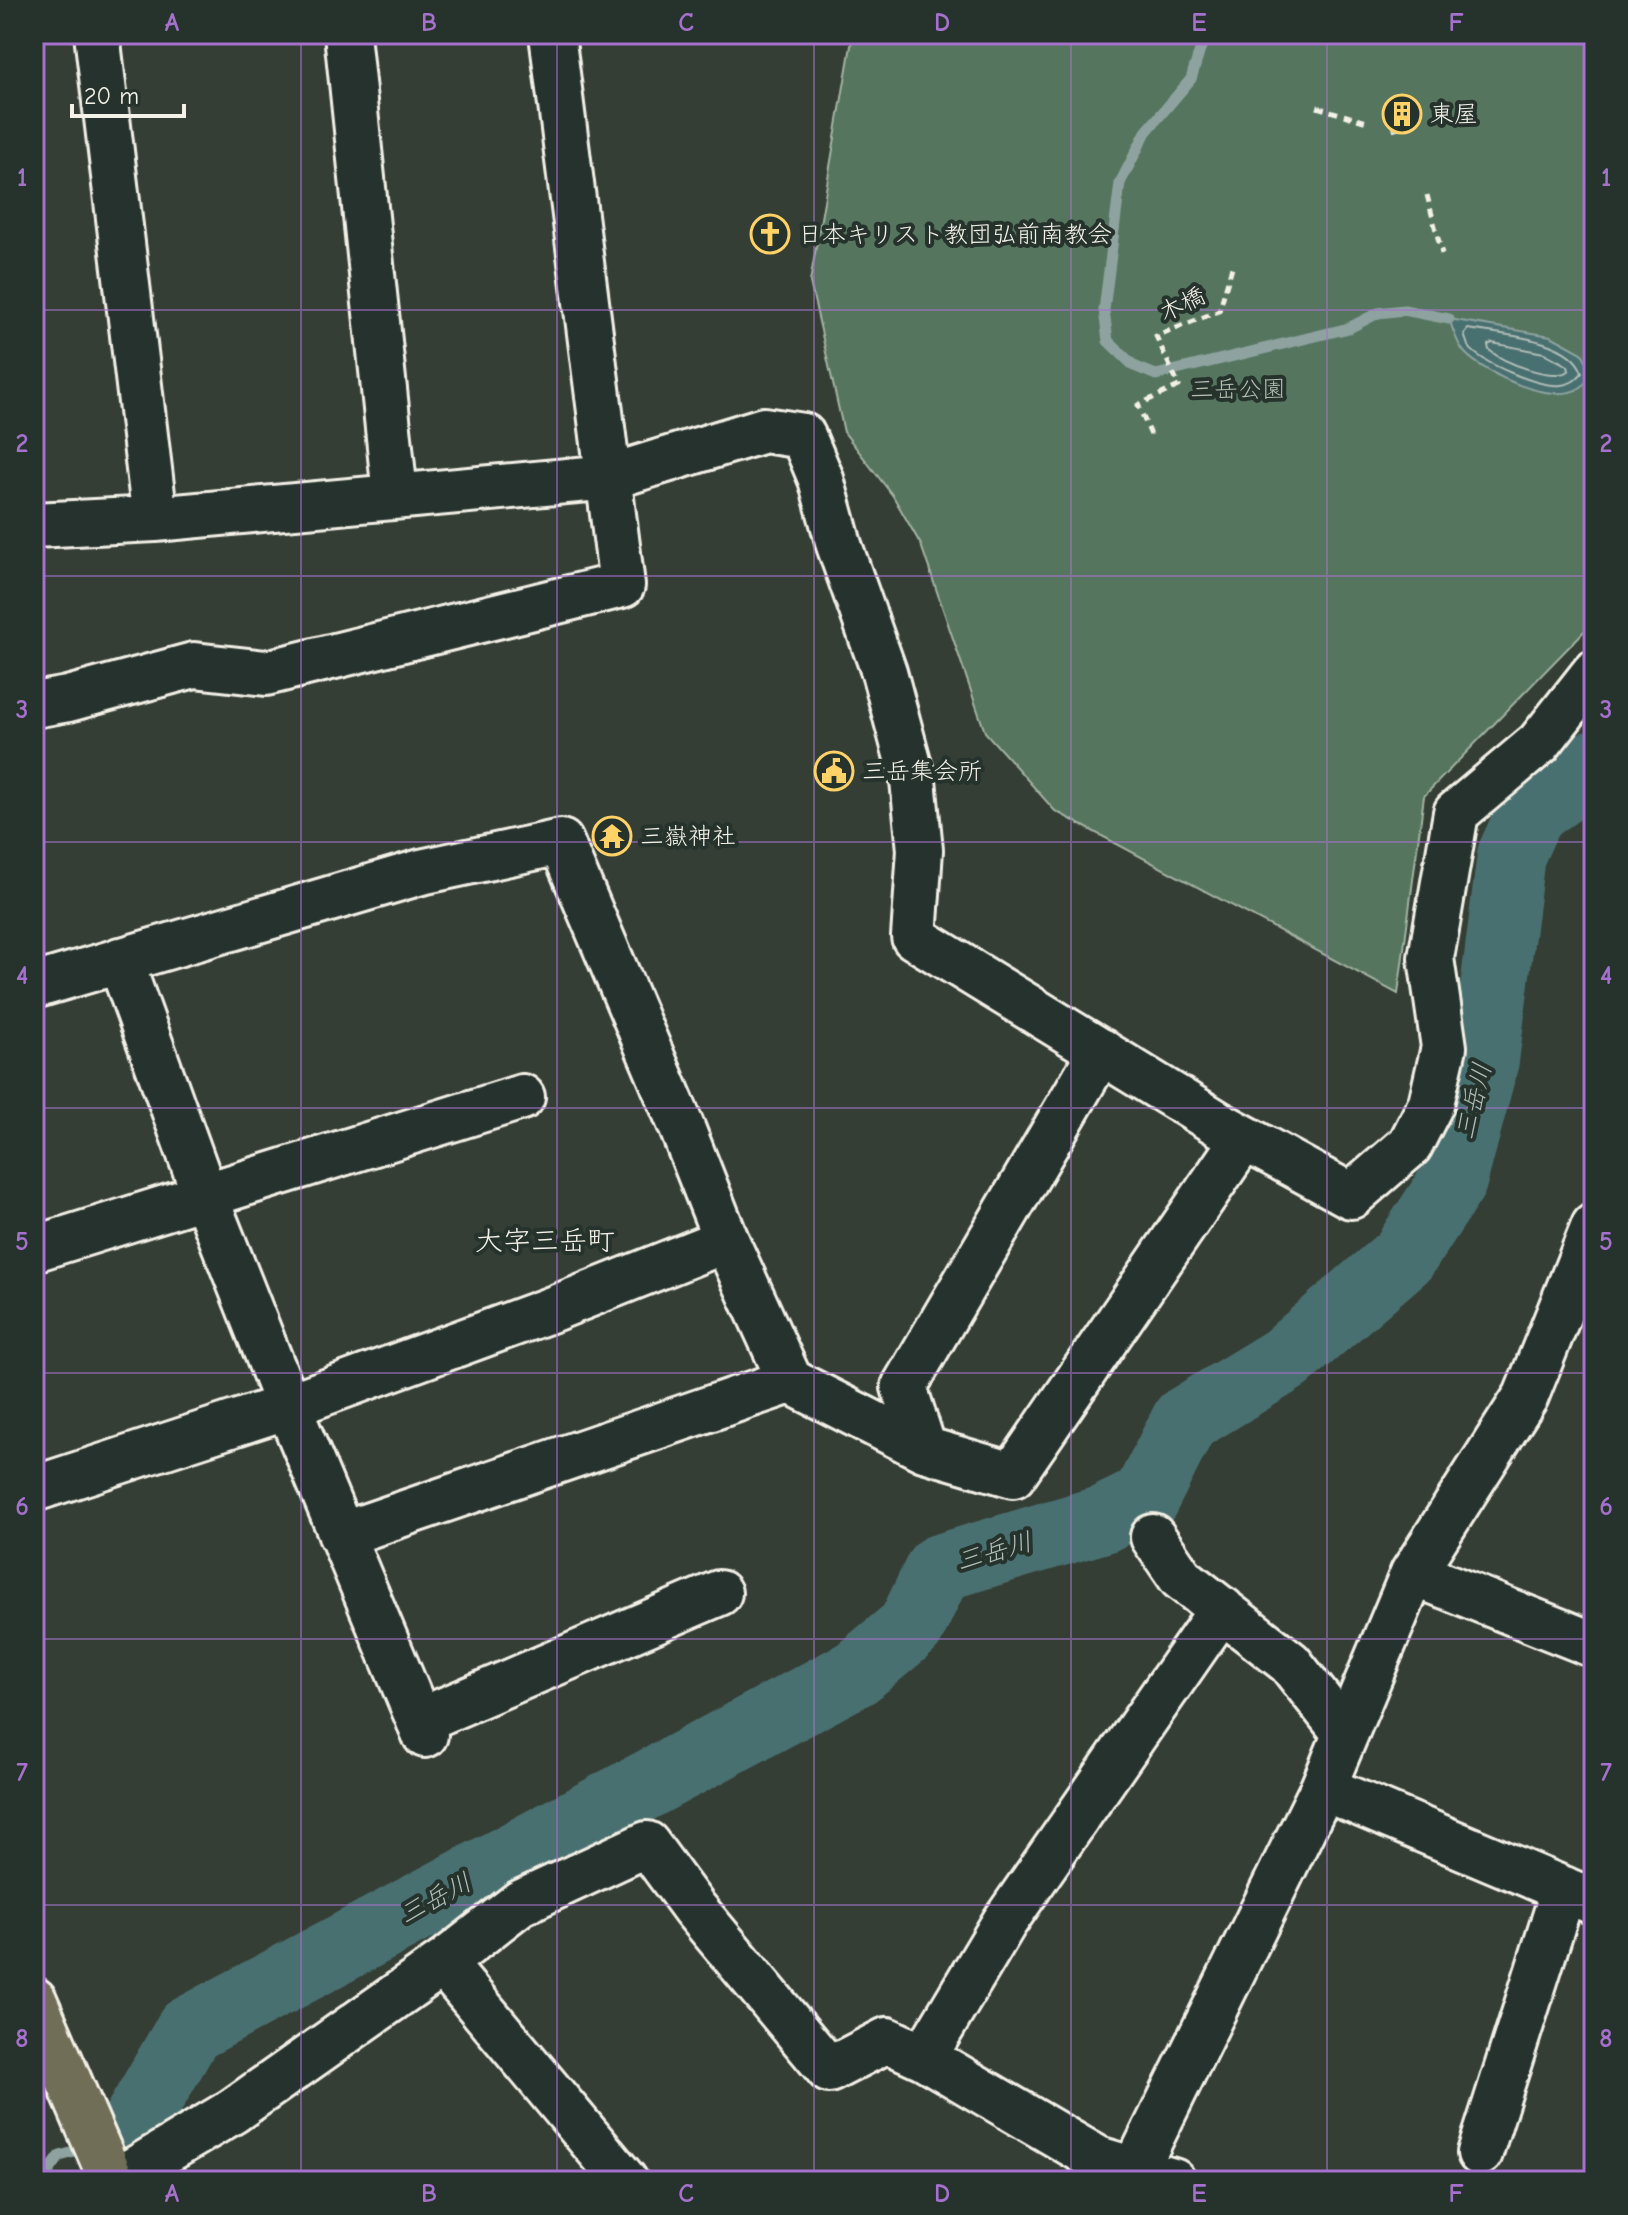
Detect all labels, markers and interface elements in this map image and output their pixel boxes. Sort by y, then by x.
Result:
text: A [165,8,180,38]
text: B [421,8,437,38]
text: C [678,8,694,38]
text: D [934,8,950,38]
text: E [1191,8,1207,38]
text: F [1448,8,1464,38]
scale bar [72,68,184,118]
text: 20 m [84,82,139,110]
building icon: 東屋 [1381,93,1423,135]
place label: 東屋 [1430,100,1478,128]
text: 1 [17,163,27,193]
text: 1 [1601,163,1611,193]
church icon: 日本キリスト教団弘前南教会 [749,213,791,255]
place label: 日本キリスト教団弘前南教会 [798,220,1112,248]
street label: 木橋 [1154,281,1210,327]
park label: 三岳公園 [1190,375,1286,403]
text: 2 [16,429,28,459]
text: 2 [1600,429,1612,459]
text: 3 [16,695,28,725]
text: 3 [1600,695,1612,725]
public building icon: 三岳集会所 [813,750,855,792]
place label: 三岳集会所 [862,757,982,785]
temple icon: 三嶽神社 [591,815,633,857]
place label: 三嶽神社 [640,822,736,850]
text: 4 [16,961,28,991]
text: 4 [1600,961,1612,991]
water label: 三岳川 [1450,1060,1498,1143]
district label: 大字三岳町 [475,1225,615,1257]
text: 5 [15,1227,29,1257]
text: 5 [1599,1227,1613,1257]
text: 6 [15,1492,29,1522]
text: 6 [1599,1492,1613,1522]
water label: 三岳川 [953,1527,1036,1577]
text: 7 [16,1758,28,1788]
text: 7 [1600,1758,1612,1788]
water label: 三岳川 [394,1867,477,1930]
text: 8 [15,2024,29,2054]
text: 8 [1599,2024,1613,2054]
text: A [165,2179,180,2209]
text: B [421,2179,437,2209]
text: C [678,2179,694,2209]
text: D [934,2179,950,2209]
text: E [1191,2179,1207,2209]
text: F [1448,2179,1464,2209]

